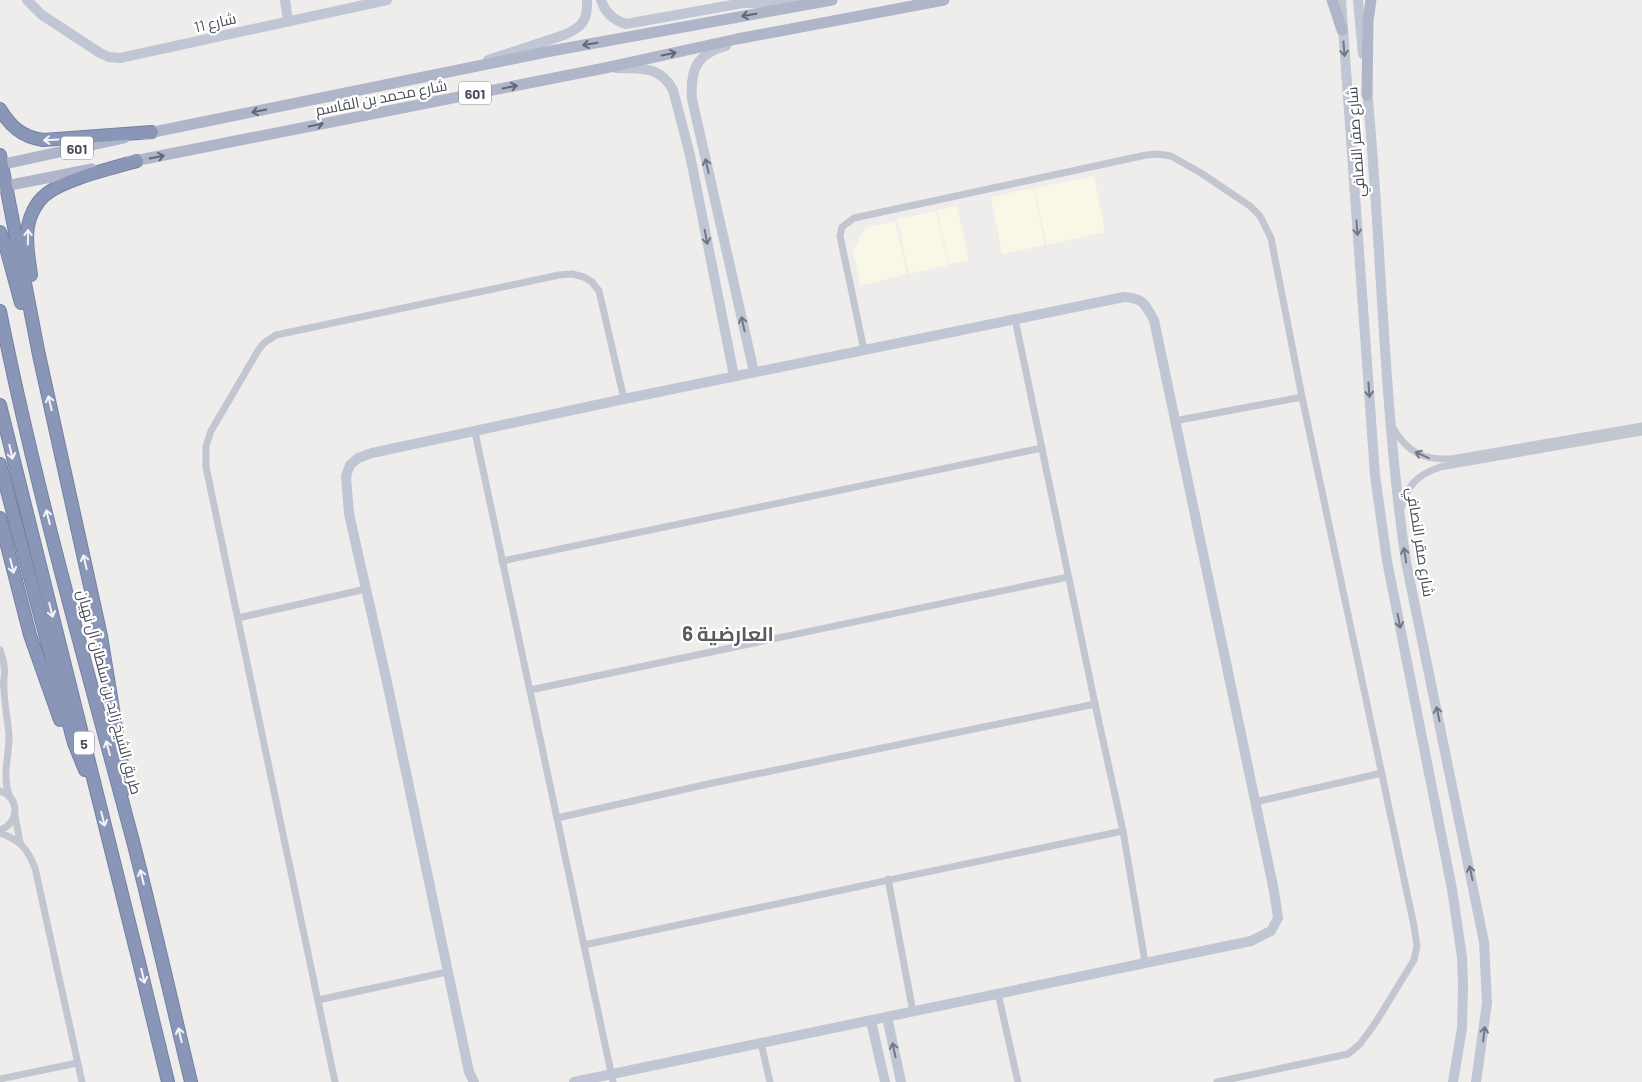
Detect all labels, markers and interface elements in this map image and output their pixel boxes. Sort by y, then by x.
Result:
street label: شارع 11 [192,8,238,38]
one-way arrow [742,10,758,20]
one-way arrow [582,40,598,49]
one-way arrow [1339,40,1348,56]
one-way arrow [661,49,677,58]
street label: شارع محمد بن القاسم [314,75,449,122]
one-way arrow [502,81,518,91]
road number: 601 [459,82,491,105]
street label: شارع صقر النصافي [1342,86,1372,198]
one-way arrow [251,106,267,116]
one-way arrow [308,120,324,129]
one-way arrow [43,135,60,145]
road number: 601 [61,136,93,160]
one-way arrow [148,151,164,161]
one-way arrow [702,158,711,174]
one-way arrow [1352,220,1361,236]
one-way arrow [23,229,33,245]
one-way arrow [702,229,711,245]
one-way arrow [738,317,747,333]
one-way arrow [1364,382,1373,398]
one-way arrow [45,396,54,412]
one-way arrow [7,444,16,460]
one-way arrow [1415,450,1430,460]
street label: شارع صقر النصافي [1400,486,1439,599]
one-way arrow [43,509,52,525]
one-way arrow [1400,547,1410,563]
one-way arrow [80,555,89,571]
one-way arrow [8,557,17,573]
street label: طريق الشيخ زايد بن سلطان آل نهيان [71,588,146,797]
one-way arrow [47,601,56,617]
one-way arrow [1395,612,1404,628]
district label: العارضية 6 [682,621,774,646]
one-way arrow [1433,706,1442,722]
road number: 5 [74,731,94,754]
one-way arrow [103,741,112,757]
one-way arrow [98,810,108,826]
one-way arrow [1466,865,1475,881]
one-way arrow [136,869,146,885]
one-way arrow [139,968,148,984]
one-way arrow [1479,1026,1489,1042]
one-way arrow [175,1027,184,1043]
one-way arrow [889,1042,898,1058]

